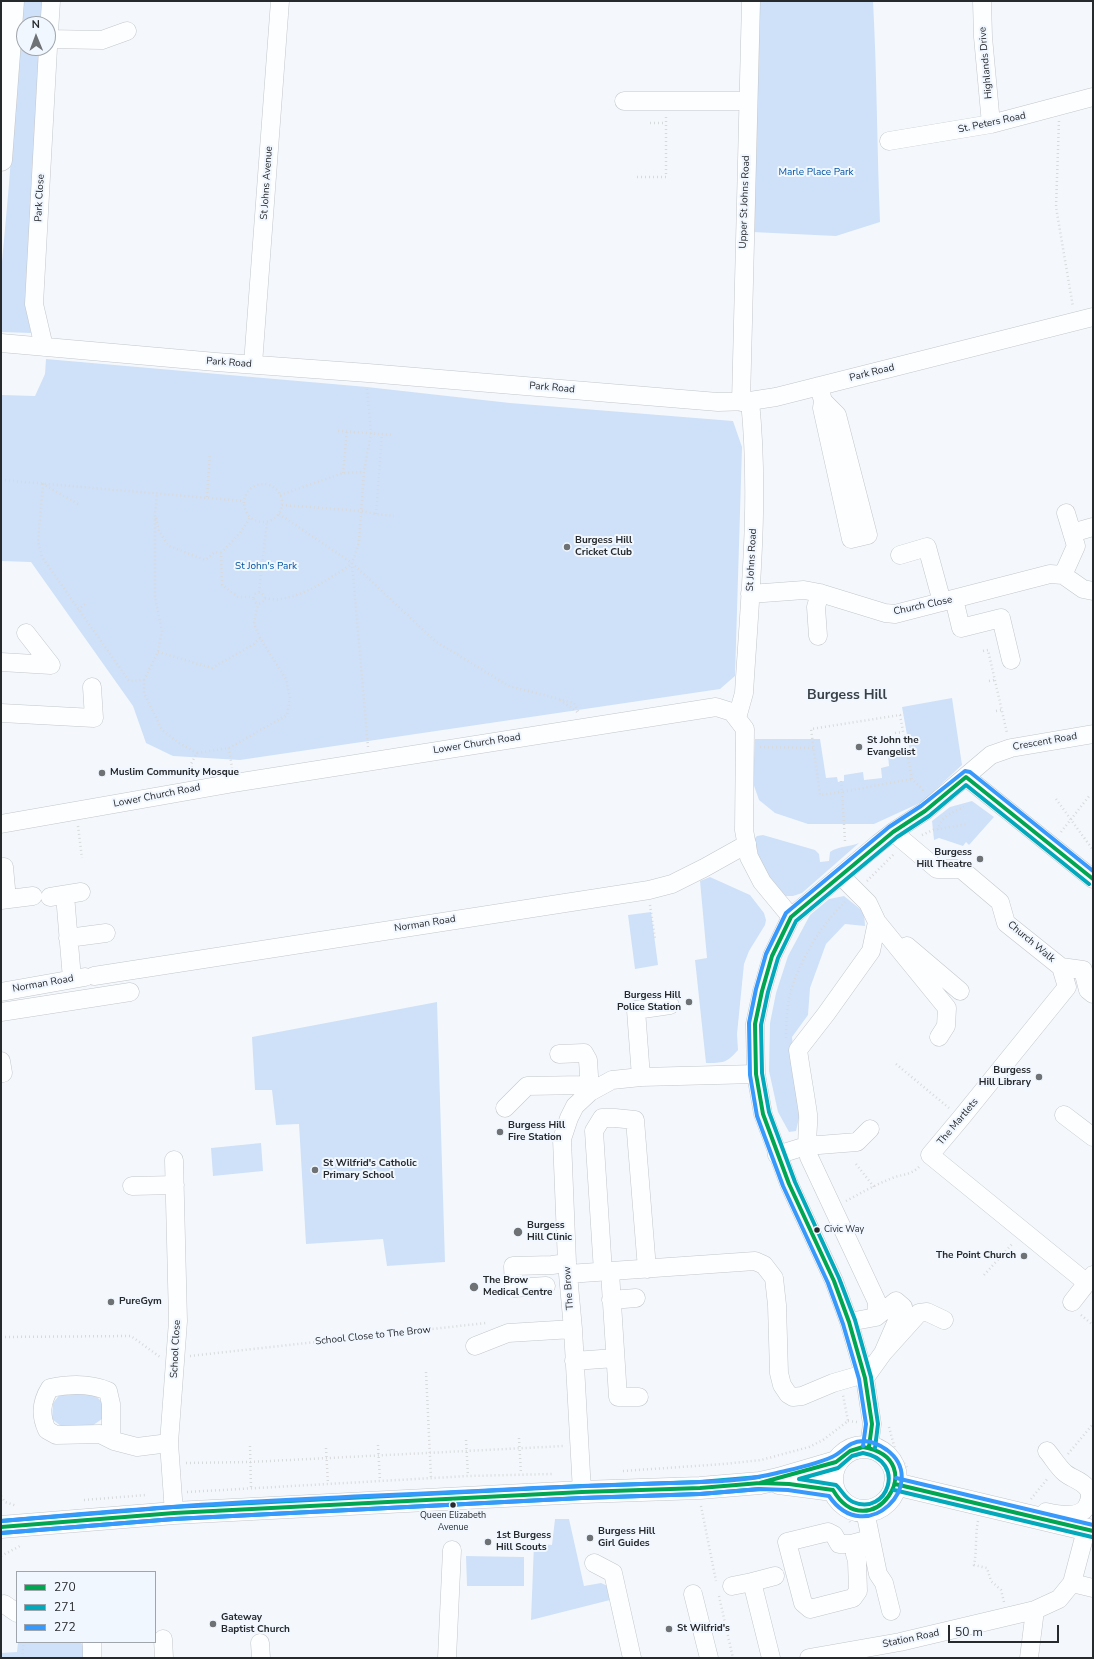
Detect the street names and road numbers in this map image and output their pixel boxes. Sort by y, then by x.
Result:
street label: Highlands Drive [977,26,995,100]
street label: St. Peters Road [957,110,1027,136]
street label: St Johns Avenue [258,146,276,220]
street label: Upper St Johns Road [737,155,753,249]
street label: Park Close [33,174,47,222]
street label: Park Road [206,355,252,371]
street label: Park Road [848,362,896,384]
street label: Park Road [529,380,575,396]
street label: St Johns Road [744,528,760,592]
street label: Church Close [893,594,953,618]
street label: Crescent Road [1012,730,1078,754]
street label: Lower Church Road [432,731,522,757]
street label: Lower Church Road [112,782,202,810]
street label: Norman Road [393,913,457,935]
street label: Church Walk [1005,919,1057,965]
street label: Norman Road [11,973,75,995]
street label: The Martlets [935,1096,981,1148]
street label: The Brow [561,1266,577,1310]
street label: School Close [168,1320,184,1378]
street label: School Close to The Brow [315,1324,431,1348]
street label: Station Road [881,1627,941,1651]

